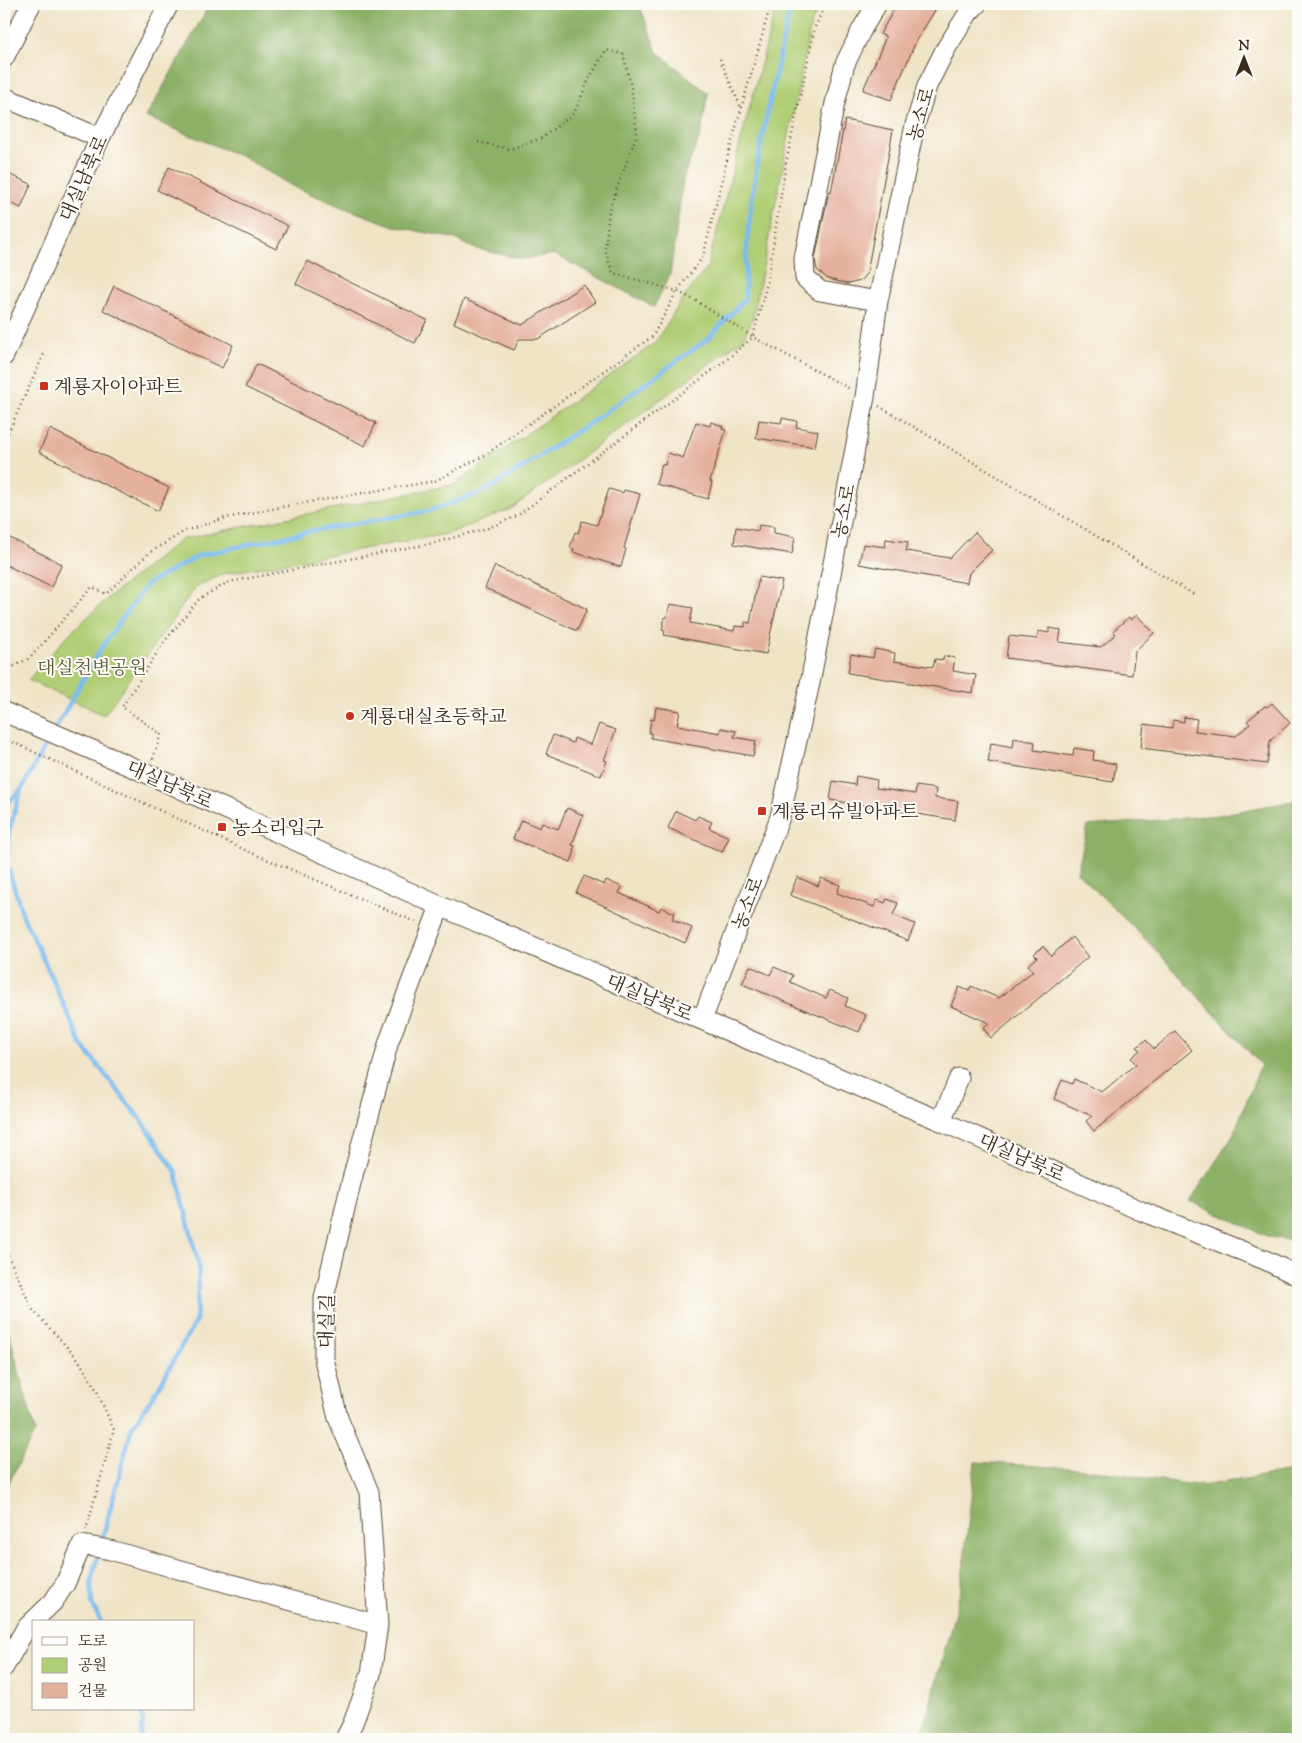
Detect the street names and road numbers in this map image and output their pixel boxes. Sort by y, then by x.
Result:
street label: 농소로 [902,85,943,145]
street label: 대실남북로 [54,132,116,226]
street label: 농소로 [827,482,864,541]
street label: 대실남북로 [122,755,216,817]
street label: 농소로 [727,873,772,934]
street label: 대실남북로 [602,969,697,1030]
street label: 대실남북로 [974,1128,1068,1190]
street label: 대실길 [314,1293,343,1349]

